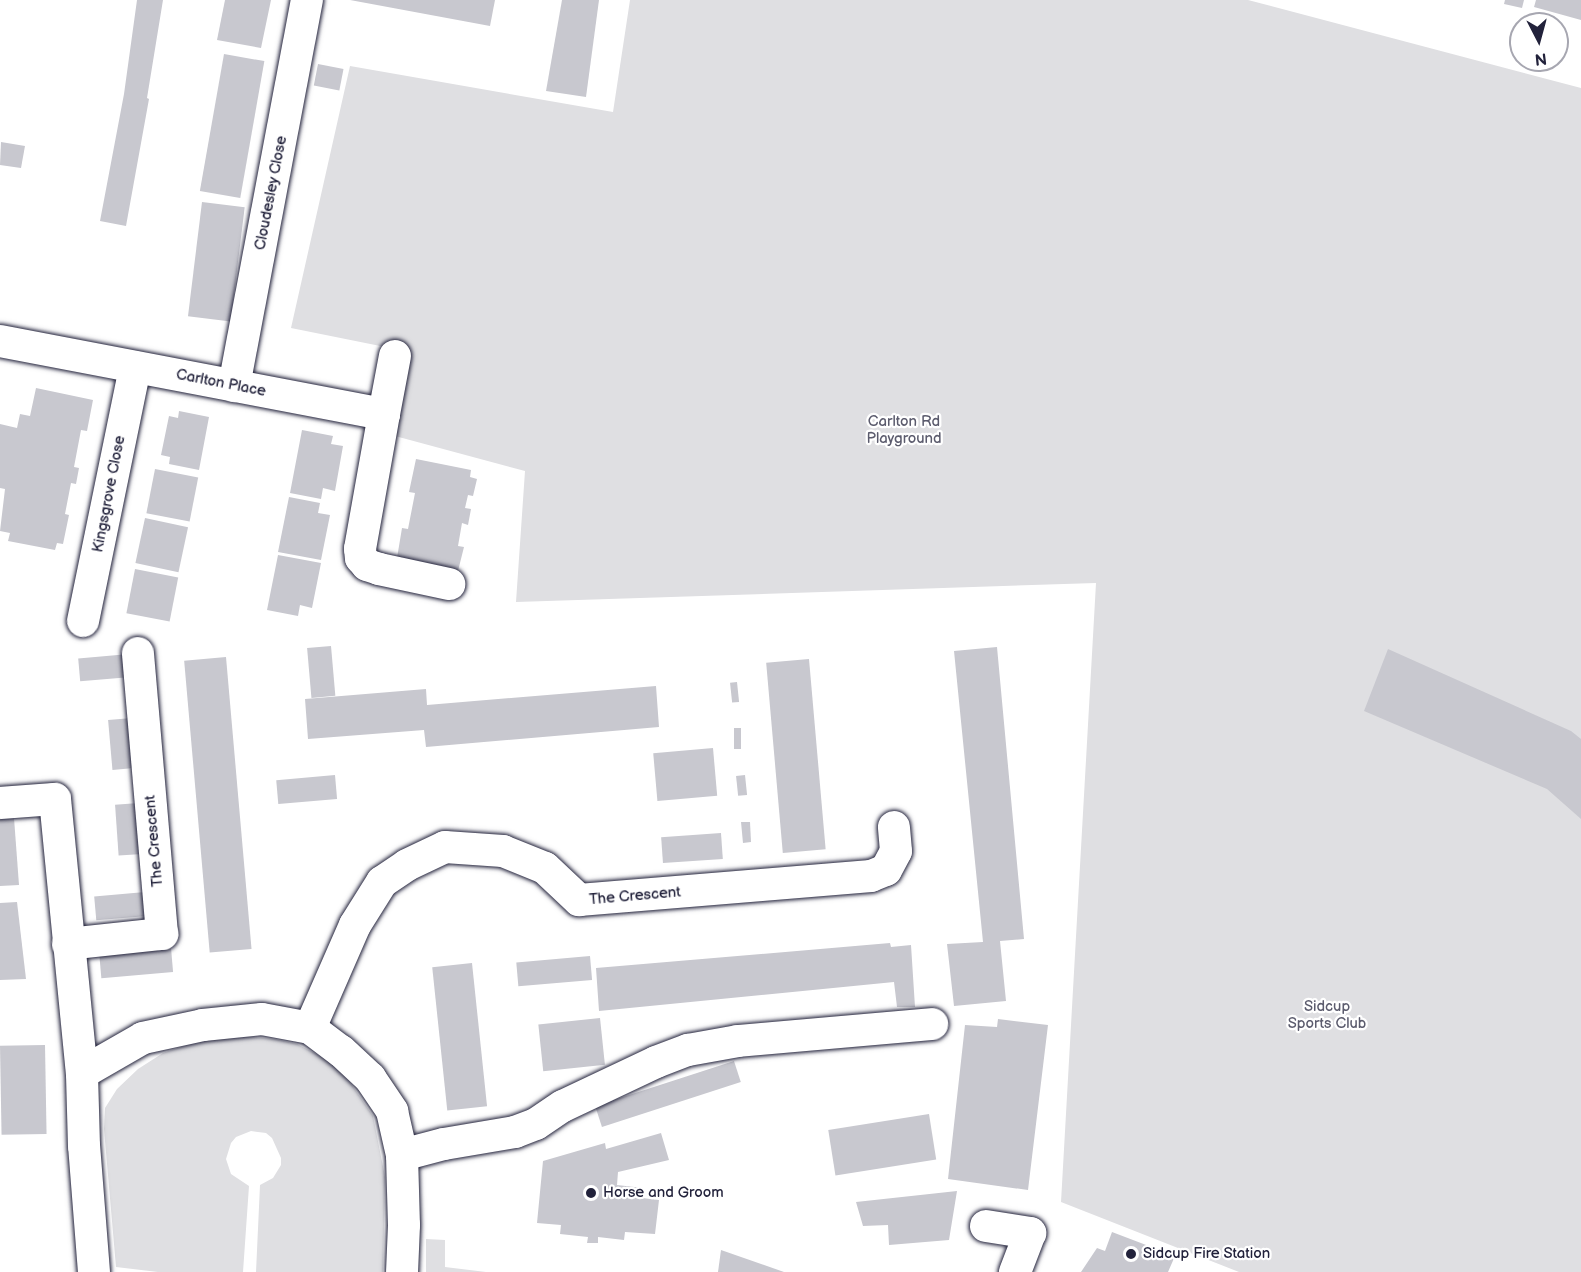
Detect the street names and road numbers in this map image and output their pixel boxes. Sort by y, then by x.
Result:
street label: Cloudesley Close [251,134,291,252]
street label: Carlton Place [175,365,267,401]
street label: Kingsgrove Close [89,434,129,554]
street label: The Crescent [141,794,167,888]
street label: The Crescent [588,883,682,909]

